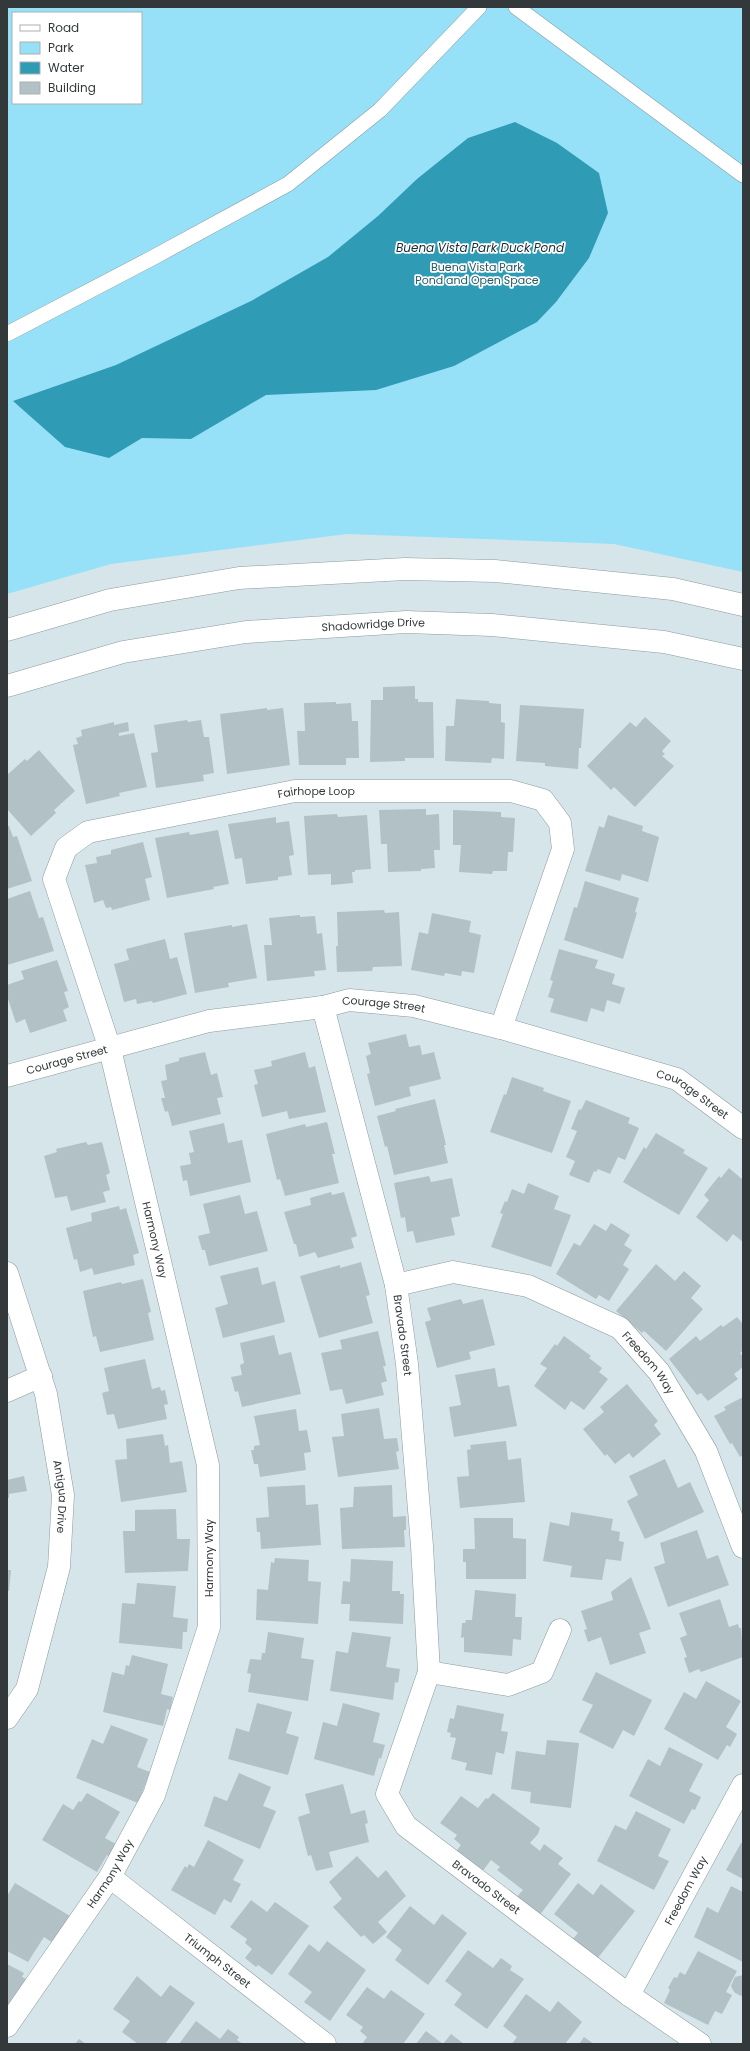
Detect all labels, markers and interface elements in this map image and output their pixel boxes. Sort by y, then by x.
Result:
legend [12,12,142,104]
text: Road [48,19,79,36]
text: Park [48,39,75,56]
text: Water [48,59,85,76]
text: Building [48,79,96,96]
water label: Buena Vista Park Duck Pond [396,239,565,256]
park label: Buena Vista Park Pond and Open Space [415,259,539,288]
street label: Shadowridge Drive [321,614,425,635]
street label: Fairhope Loop [276,783,355,802]
street label: Courage Street [340,992,427,1017]
street label: Courage Street [24,1041,109,1078]
street label: Courage Street [654,1065,732,1123]
street label: Harmony Way [138,1200,172,1281]
street label: Bravado Street [389,1294,416,1376]
street label: Freedom Way [619,1328,679,1398]
street label: Antigua Drive [49,1459,71,1534]
street label: Harmony Way [201,1518,217,1597]
street label: Harmony Way [83,1836,137,1911]
street label: Freedom Way [661,1852,711,1928]
street label: Bravado Street [449,1856,524,1918]
street label: Triumph Street [181,1929,254,1992]

